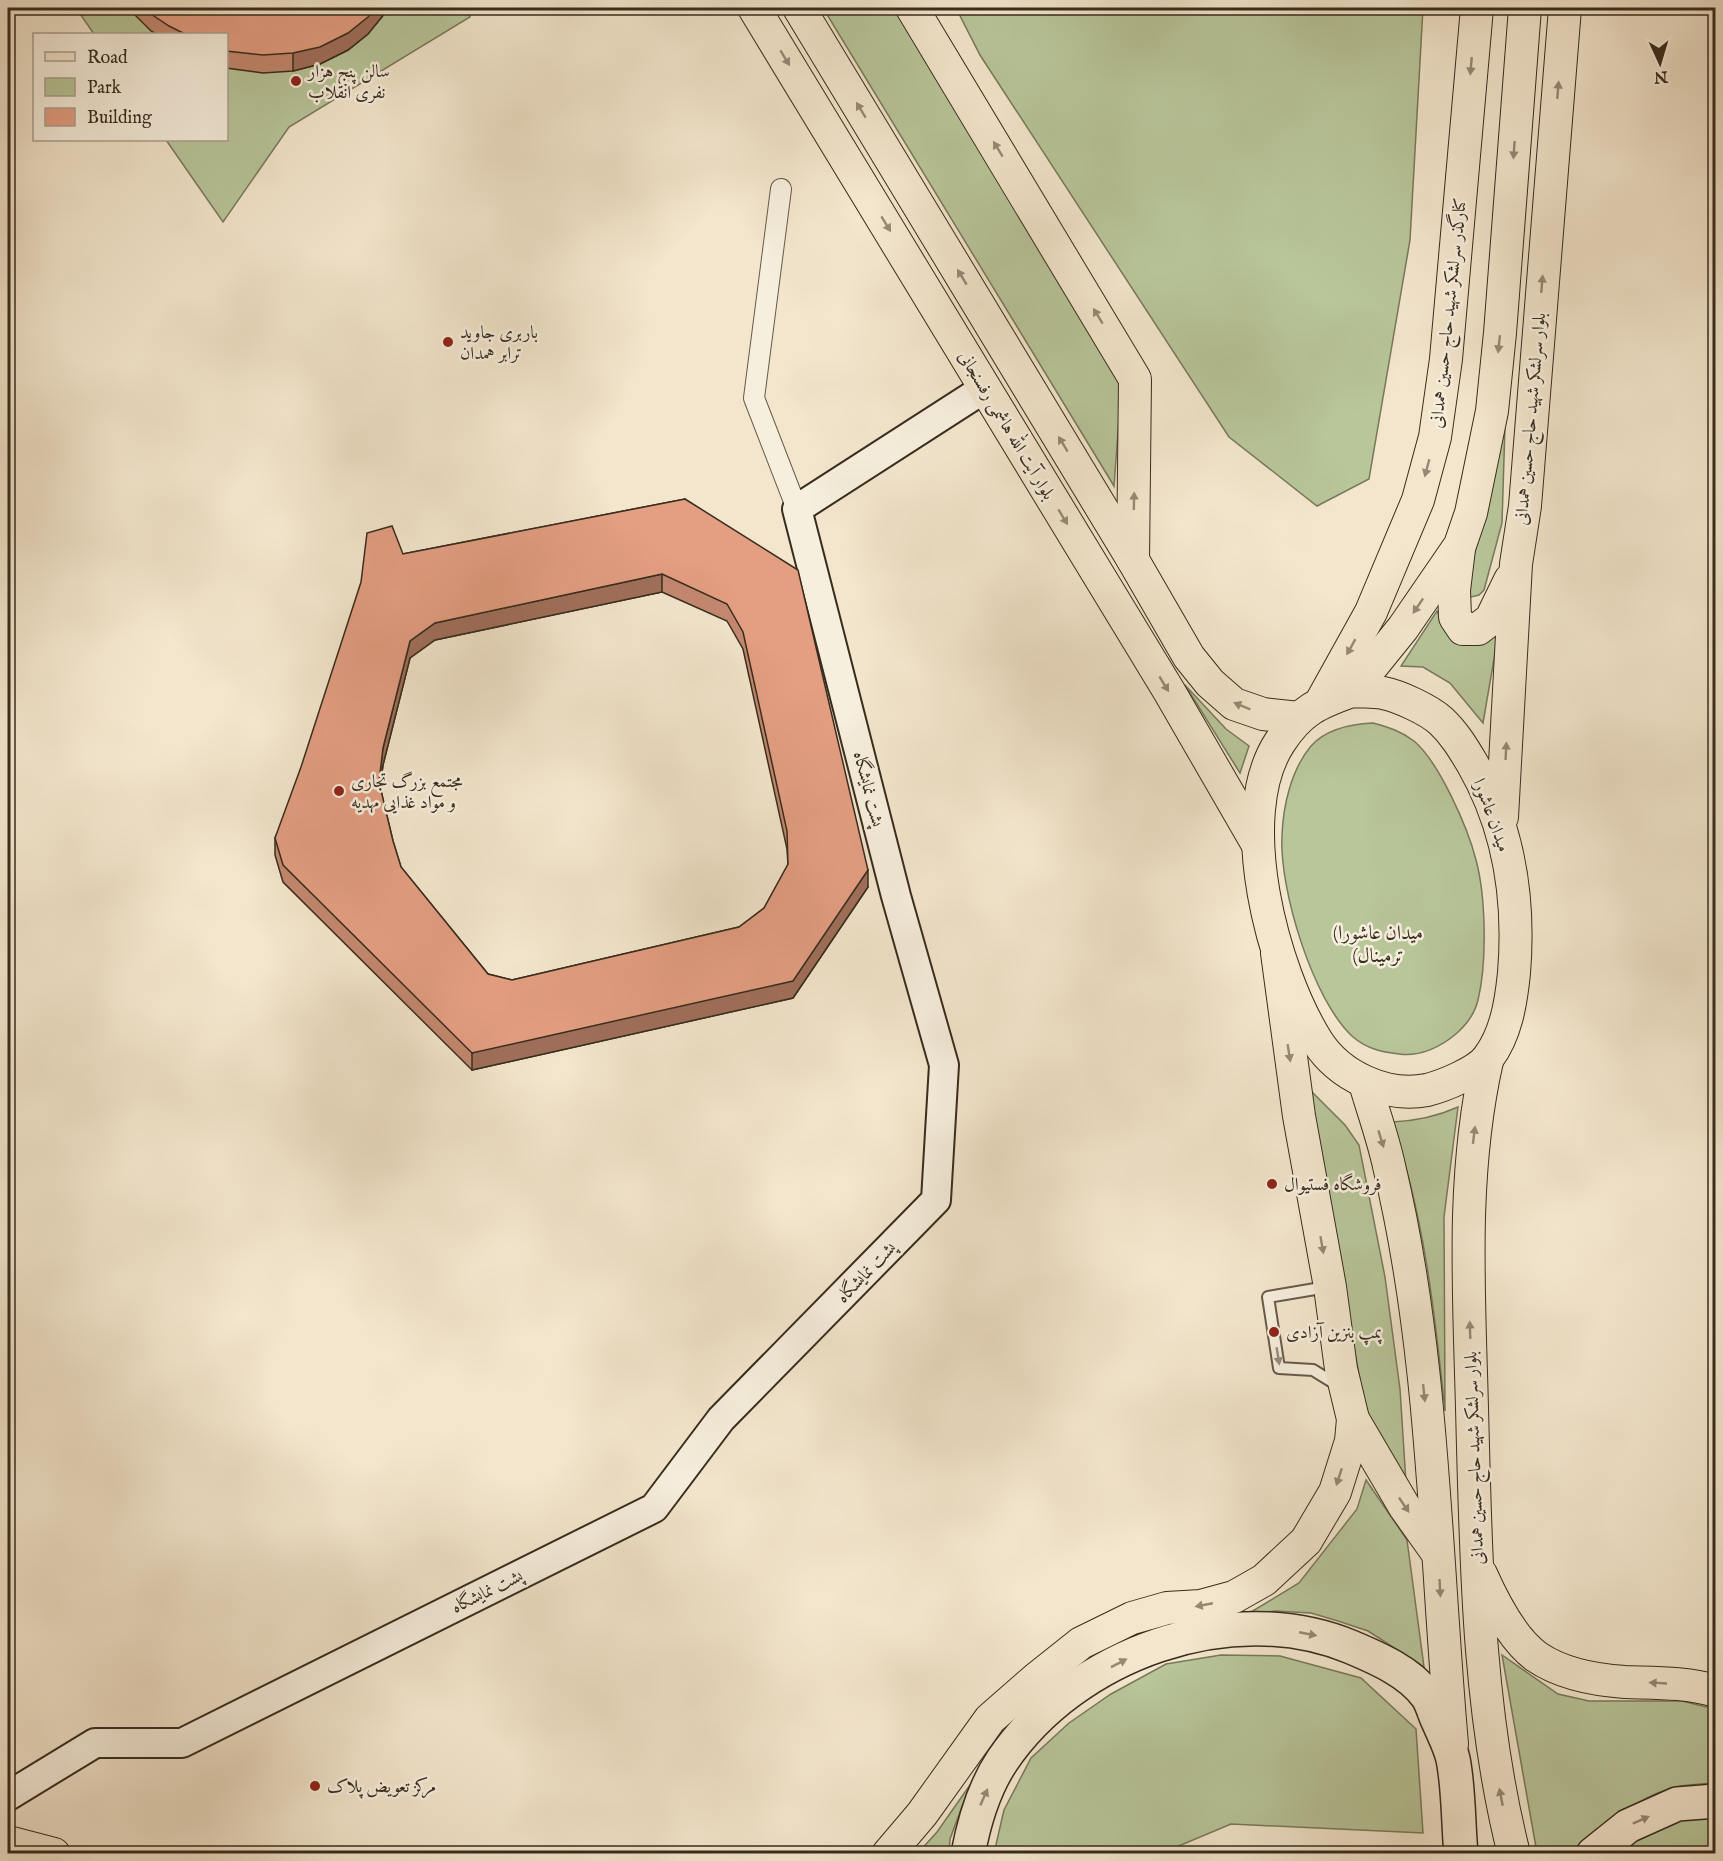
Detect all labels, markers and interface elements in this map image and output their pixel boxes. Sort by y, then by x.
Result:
legend [33,33,228,141]
north arrow [1630,33,1690,93]
text: Road [87,47,128,70]
one-way arrow [779,50,790,66]
one-way arrow [1467,56,1476,75]
place label: سالن پنج هزار نفری انقلاب [306,61,390,105]
text: N [1653,65,1670,86]
marker: سالن پنج هزار نفری انقلاب [289,74,303,88]
text: Park [87,77,122,100]
one-way arrow [1553,80,1563,99]
one-way arrow [856,102,867,118]
text: Building [87,107,152,130]
one-way arrow [1509,140,1519,159]
one-way arrow [992,141,1003,157]
street label: کنارگذر سرلشکر شهید حاج حسین همدانی [1423,197,1476,430]
one-way arrow [880,216,891,232]
one-way arrow [957,268,967,285]
one-way arrow [1537,275,1547,294]
one-way arrow [1093,307,1103,324]
street label: بلوار سرلشکر شهید حاج حسین همدانی [1511,312,1555,527]
place label: باربری جاوید ترابر همدان [460,322,538,366]
marker: باربری جاوید ترابر همدان [441,335,455,349]
one-way arrow [1494,335,1504,354]
street label: بلوار آیت الله هاشمی رفسنجانی [952,345,1063,505]
one-way arrow [1058,435,1068,452]
one-way arrow [1421,459,1431,477]
one-way arrow [1129,492,1139,511]
one-way arrow [1057,509,1068,525]
one-way arrow [1412,597,1424,613]
one-way arrow [1346,639,1357,655]
one-way arrow [1159,676,1169,693]
one-way arrow [1232,701,1250,711]
one-way arrow [1501,741,1510,760]
street label: پشت نمایشگاه [847,749,890,830]
place label: مجتمع بزرگ تجاری و مواد غذایی مهدیه [351,771,463,815]
street label: میدان عاشورا [1467,776,1515,855]
marker: مجتمع بزرگ تجاری و مواد غذایی مهدیه [332,784,346,798]
district label: (میدان عاشورا (ترمینال [1333,921,1423,969]
one-way arrow [1285,1043,1294,1062]
one-way arrow [1469,1126,1478,1145]
one-way arrow [1377,1130,1386,1148]
place label: فروشگاه فستیوال [1284,1172,1382,1197]
marker: فروشگاه فستیوال [1265,1177,1279,1191]
street label: پشت نمایشگاه [831,1235,903,1309]
one-way arrow [1318,1236,1327,1255]
one-way arrow [1466,1321,1475,1340]
place label: پمپ بنزین آزادی [1286,1322,1382,1346]
marker: پمپ بنزین آزادی [1267,1325,1281,1339]
one-way arrow [1273,1347,1282,1366]
street label: بلوار سرلشکر شهید حاج حسین همدانی [1460,1351,1494,1565]
one-way arrow [1419,1384,1429,1403]
one-way arrow [1334,1468,1344,1486]
one-way arrow [1398,1497,1409,1514]
street label: پشت نمایشگاه [447,1563,528,1620]
one-way arrow [1435,1578,1444,1597]
one-way arrow [1194,1601,1213,1610]
one-way arrow [1298,1629,1317,1638]
one-way arrow [1110,1658,1128,1668]
one-way arrow [1648,1678,1667,1688]
place label: مرکز تعویض پلاک [327,1776,436,1799]
marker: مرکز تعویض پلاک [308,1779,322,1793]
one-way arrow [1496,1787,1505,1806]
one-way arrow [979,1788,989,1806]
one-way arrow [1632,1815,1650,1825]

